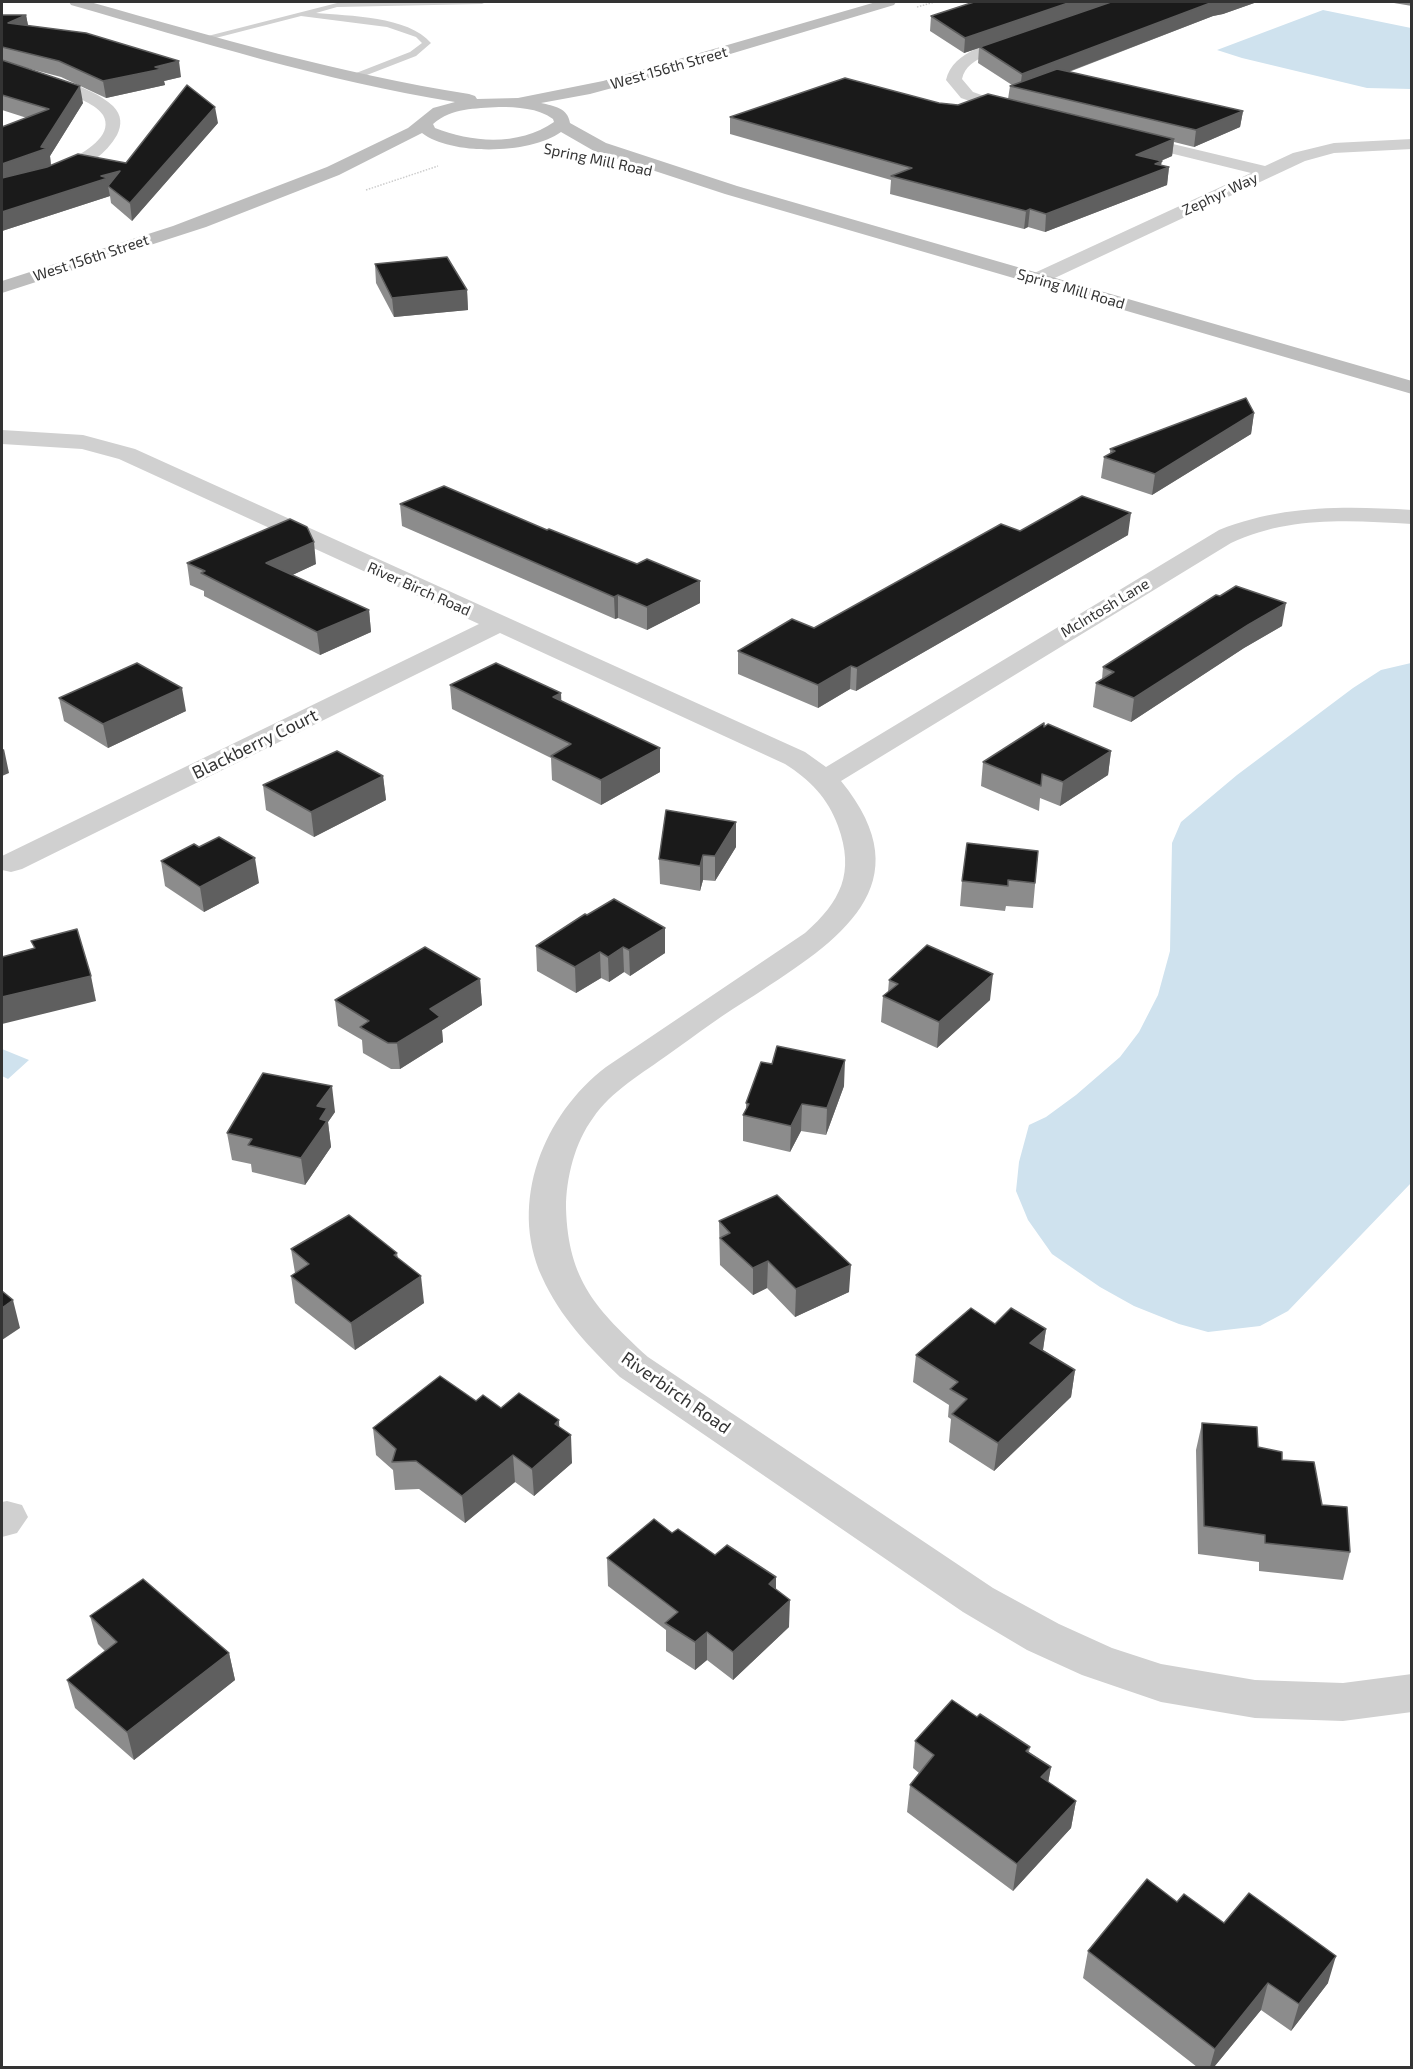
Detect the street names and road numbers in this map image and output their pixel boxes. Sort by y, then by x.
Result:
street label: West 156th Street [608,43,730,93]
street label: Spring Mill Road [542,140,654,180]
street label: Zephyr Way [1179,169,1261,219]
street label: West 156th Street [31,231,151,285]
street label: Spring Mill Road [1015,265,1127,313]
street label: River Birch Road [365,558,473,620]
street label: McIntosh Lane [1058,575,1152,641]
street label: Blackberry Court [189,704,321,784]
street label: Riverbirch Road [617,1347,735,1439]

